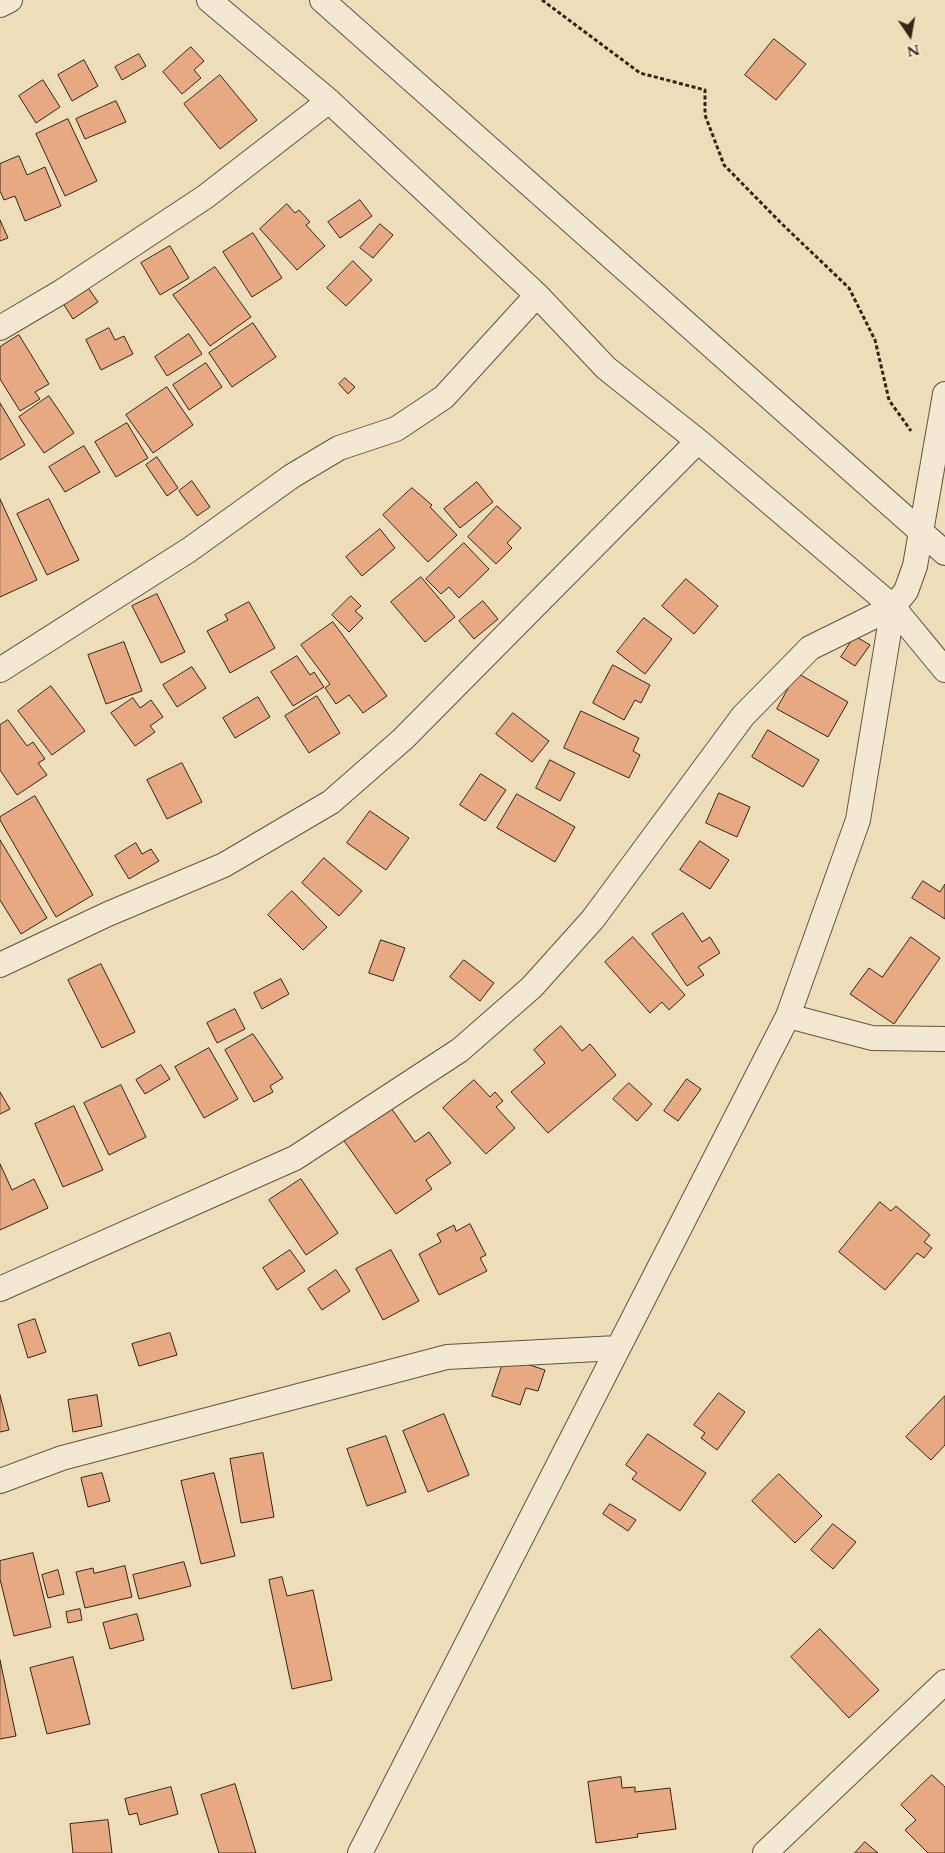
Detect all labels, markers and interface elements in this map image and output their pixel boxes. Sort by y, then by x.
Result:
north arrow [885,10,935,60]
text: N [905,40,921,61]

